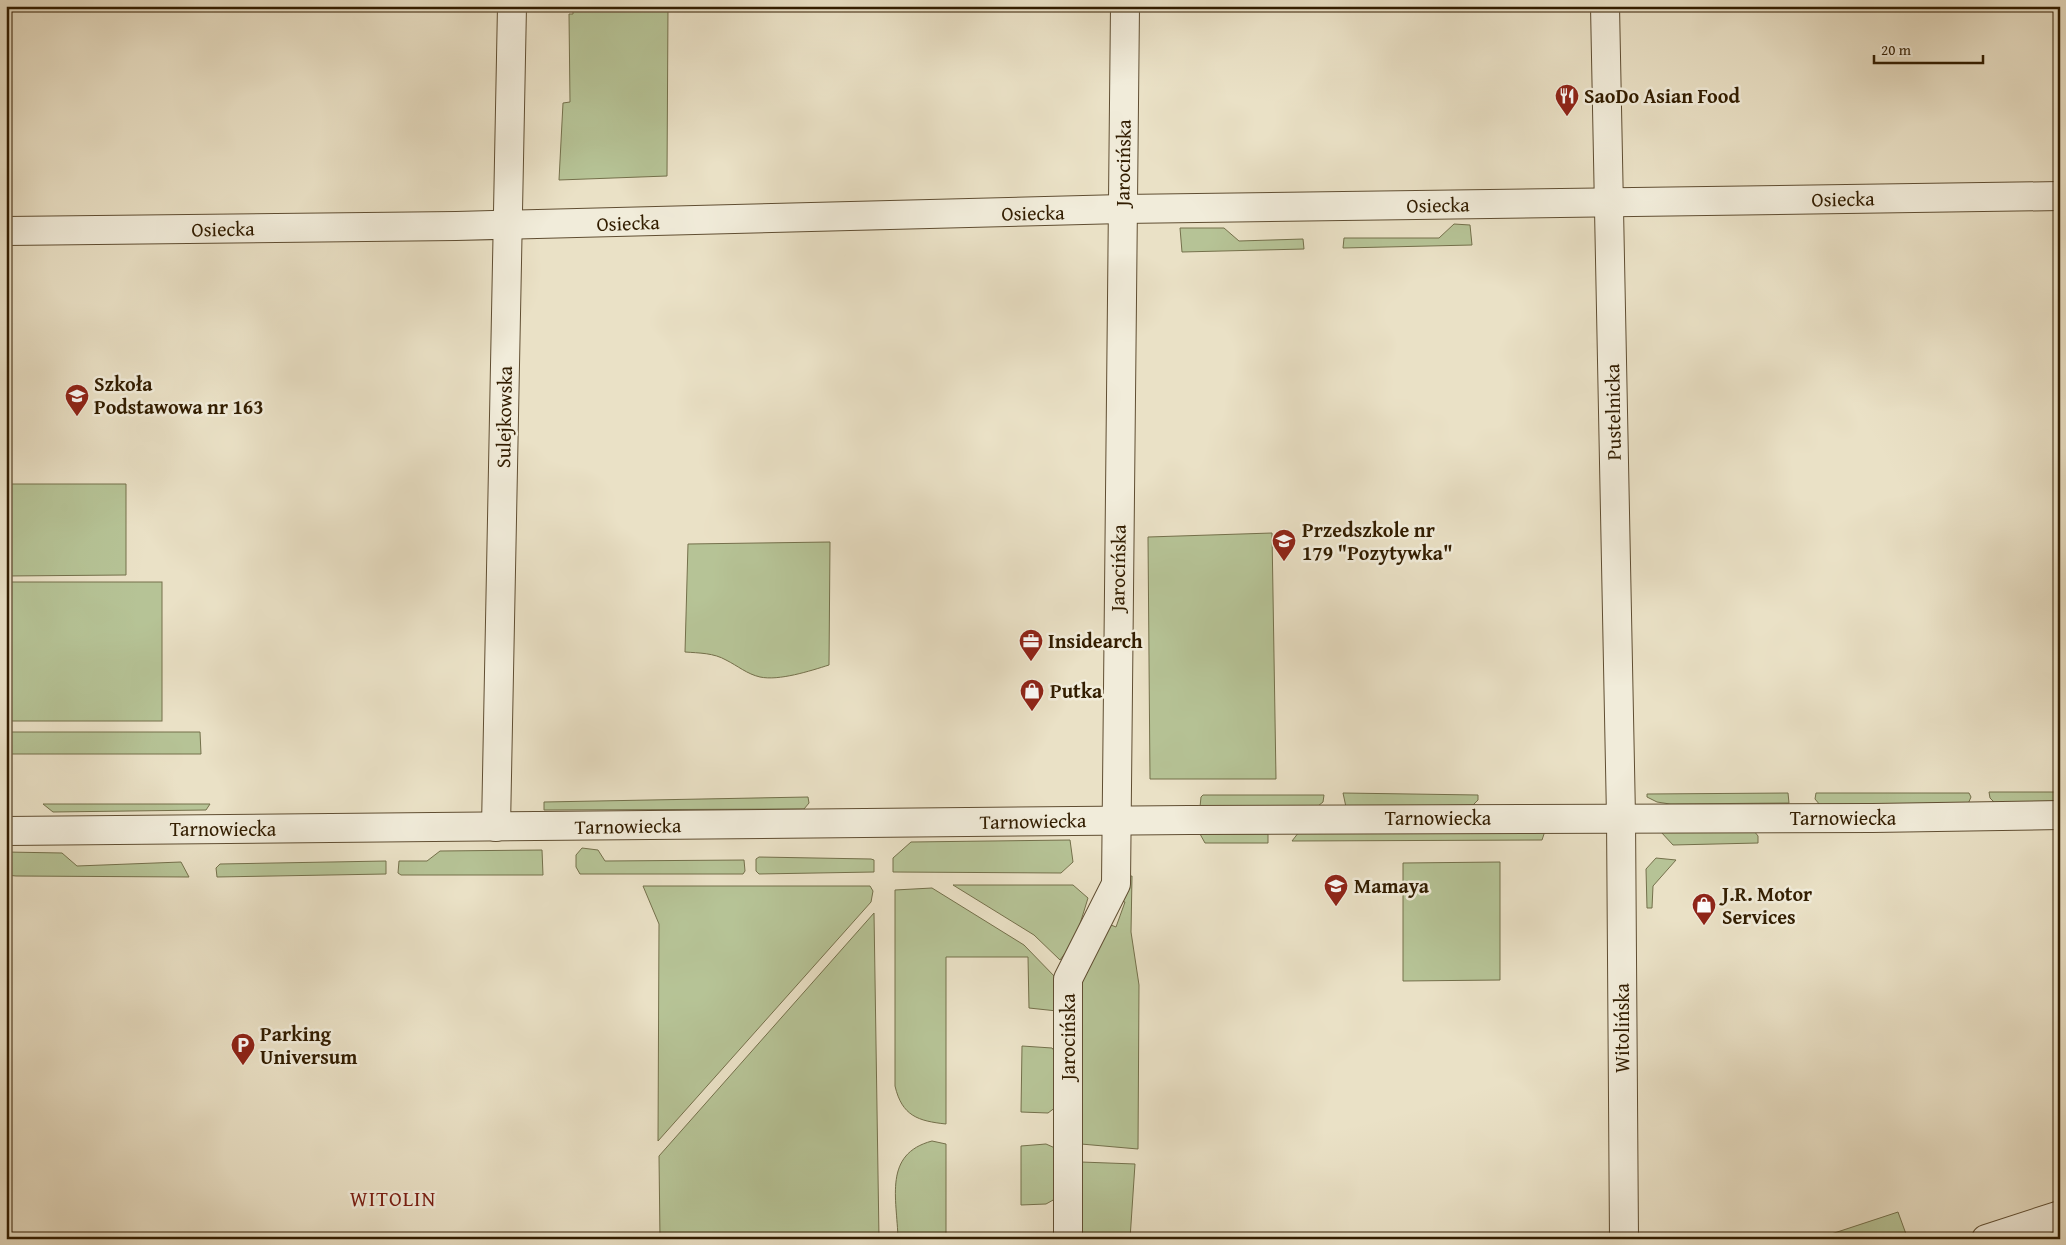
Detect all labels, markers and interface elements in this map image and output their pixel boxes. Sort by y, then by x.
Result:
scale bar [1874,32,1982,64]
text: 20 m [1881,39,1912,60]
place label: SaoDo Asian Food [1584,81,1740,110]
restaurant icon: SaoDo Asian Food [1554,83,1580,117]
street label: Jarocińska [1107,119,1138,210]
street label: Osiecka [1811,183,1875,214]
street label: Osiecka [1406,189,1470,220]
street label: Osiecka [1001,197,1065,228]
street label: Osiecka [596,207,661,238]
street label: Osiecka [191,213,255,244]
street label: Pustelnicka [1597,363,1628,461]
street label: Sulejkowska [488,365,519,468]
place label: Szkoła Podstawowa nr 163 [94,369,264,421]
school or university icon: Szkoła Podstawowa nr 163 [64,383,90,417]
place label: Przedszkole nr 179 "Pozytywka" [1302,515,1453,567]
street label: Jarocińska [1102,524,1133,615]
school or university icon: Przedszkole nr 179 "Pozytywka" [1271,528,1297,562]
place label: Insidearch [1048,626,1143,655]
office icon: Insidearch [1018,628,1044,662]
place label: Putka [1050,676,1103,705]
shop icon: Putka [1019,678,1045,712]
street label: Tarnowiecka [1385,803,1492,832]
street label: Tarnowiecka [1790,803,1897,832]
street label: Tarnowiecka [979,805,1087,836]
street label: Tarnowiecka [574,810,682,841]
street label: Tarnowiecka [170,814,277,843]
place label: Mamaya [1354,871,1430,900]
school or university icon: Mamaya [1323,873,1349,907]
place label: J.R. Motor Services [1719,879,1812,931]
shop icon: J.R. Motor Services [1691,892,1717,926]
street label: Witolińska [1607,983,1636,1073]
street label: Jarocińska [1053,993,1082,1084]
place label: Parking Universum [260,1019,357,1071]
parking icon: Parking Universum [230,1032,256,1066]
district label: WITOLIN [350,1183,436,1214]

